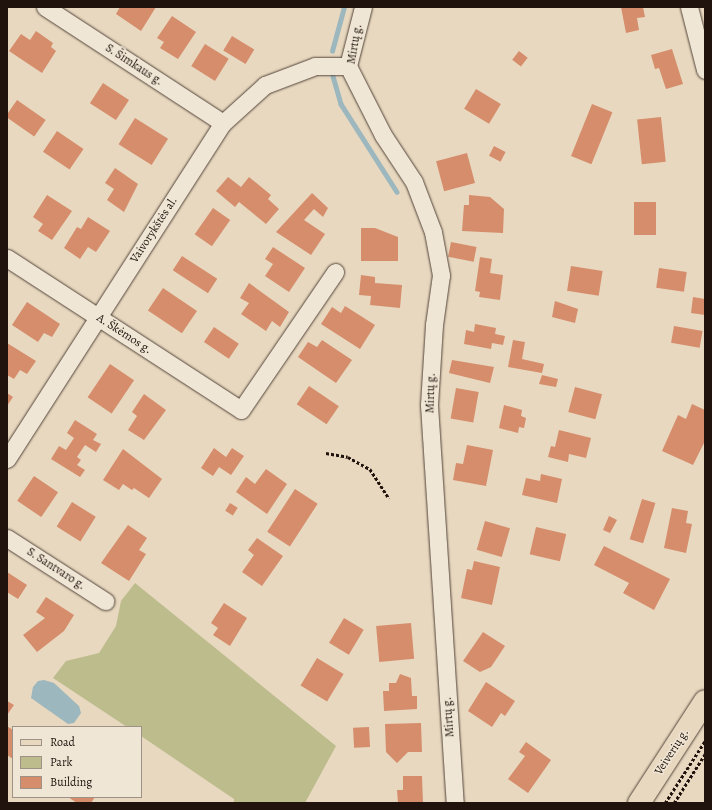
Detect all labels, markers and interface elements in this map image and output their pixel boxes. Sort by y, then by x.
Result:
street label: Mirtų g. [344,23,366,65]
street label: S. Šimkaus g. [102,41,166,89]
street label: Vaivorykštės al. [127,194,181,266]
street label: A. Škėmos g. [94,311,154,357]
street label: Mirtų g. [423,372,439,414]
street label: S. Santvaro g. [24,545,88,593]
street label: Mirtų g. [440,696,458,738]
legend [12,726,142,798]
street label: Veiverių g. [652,726,692,778]
text: Road [50,734,75,750]
text: Park [50,754,73,770]
text: Building [50,774,92,790]

